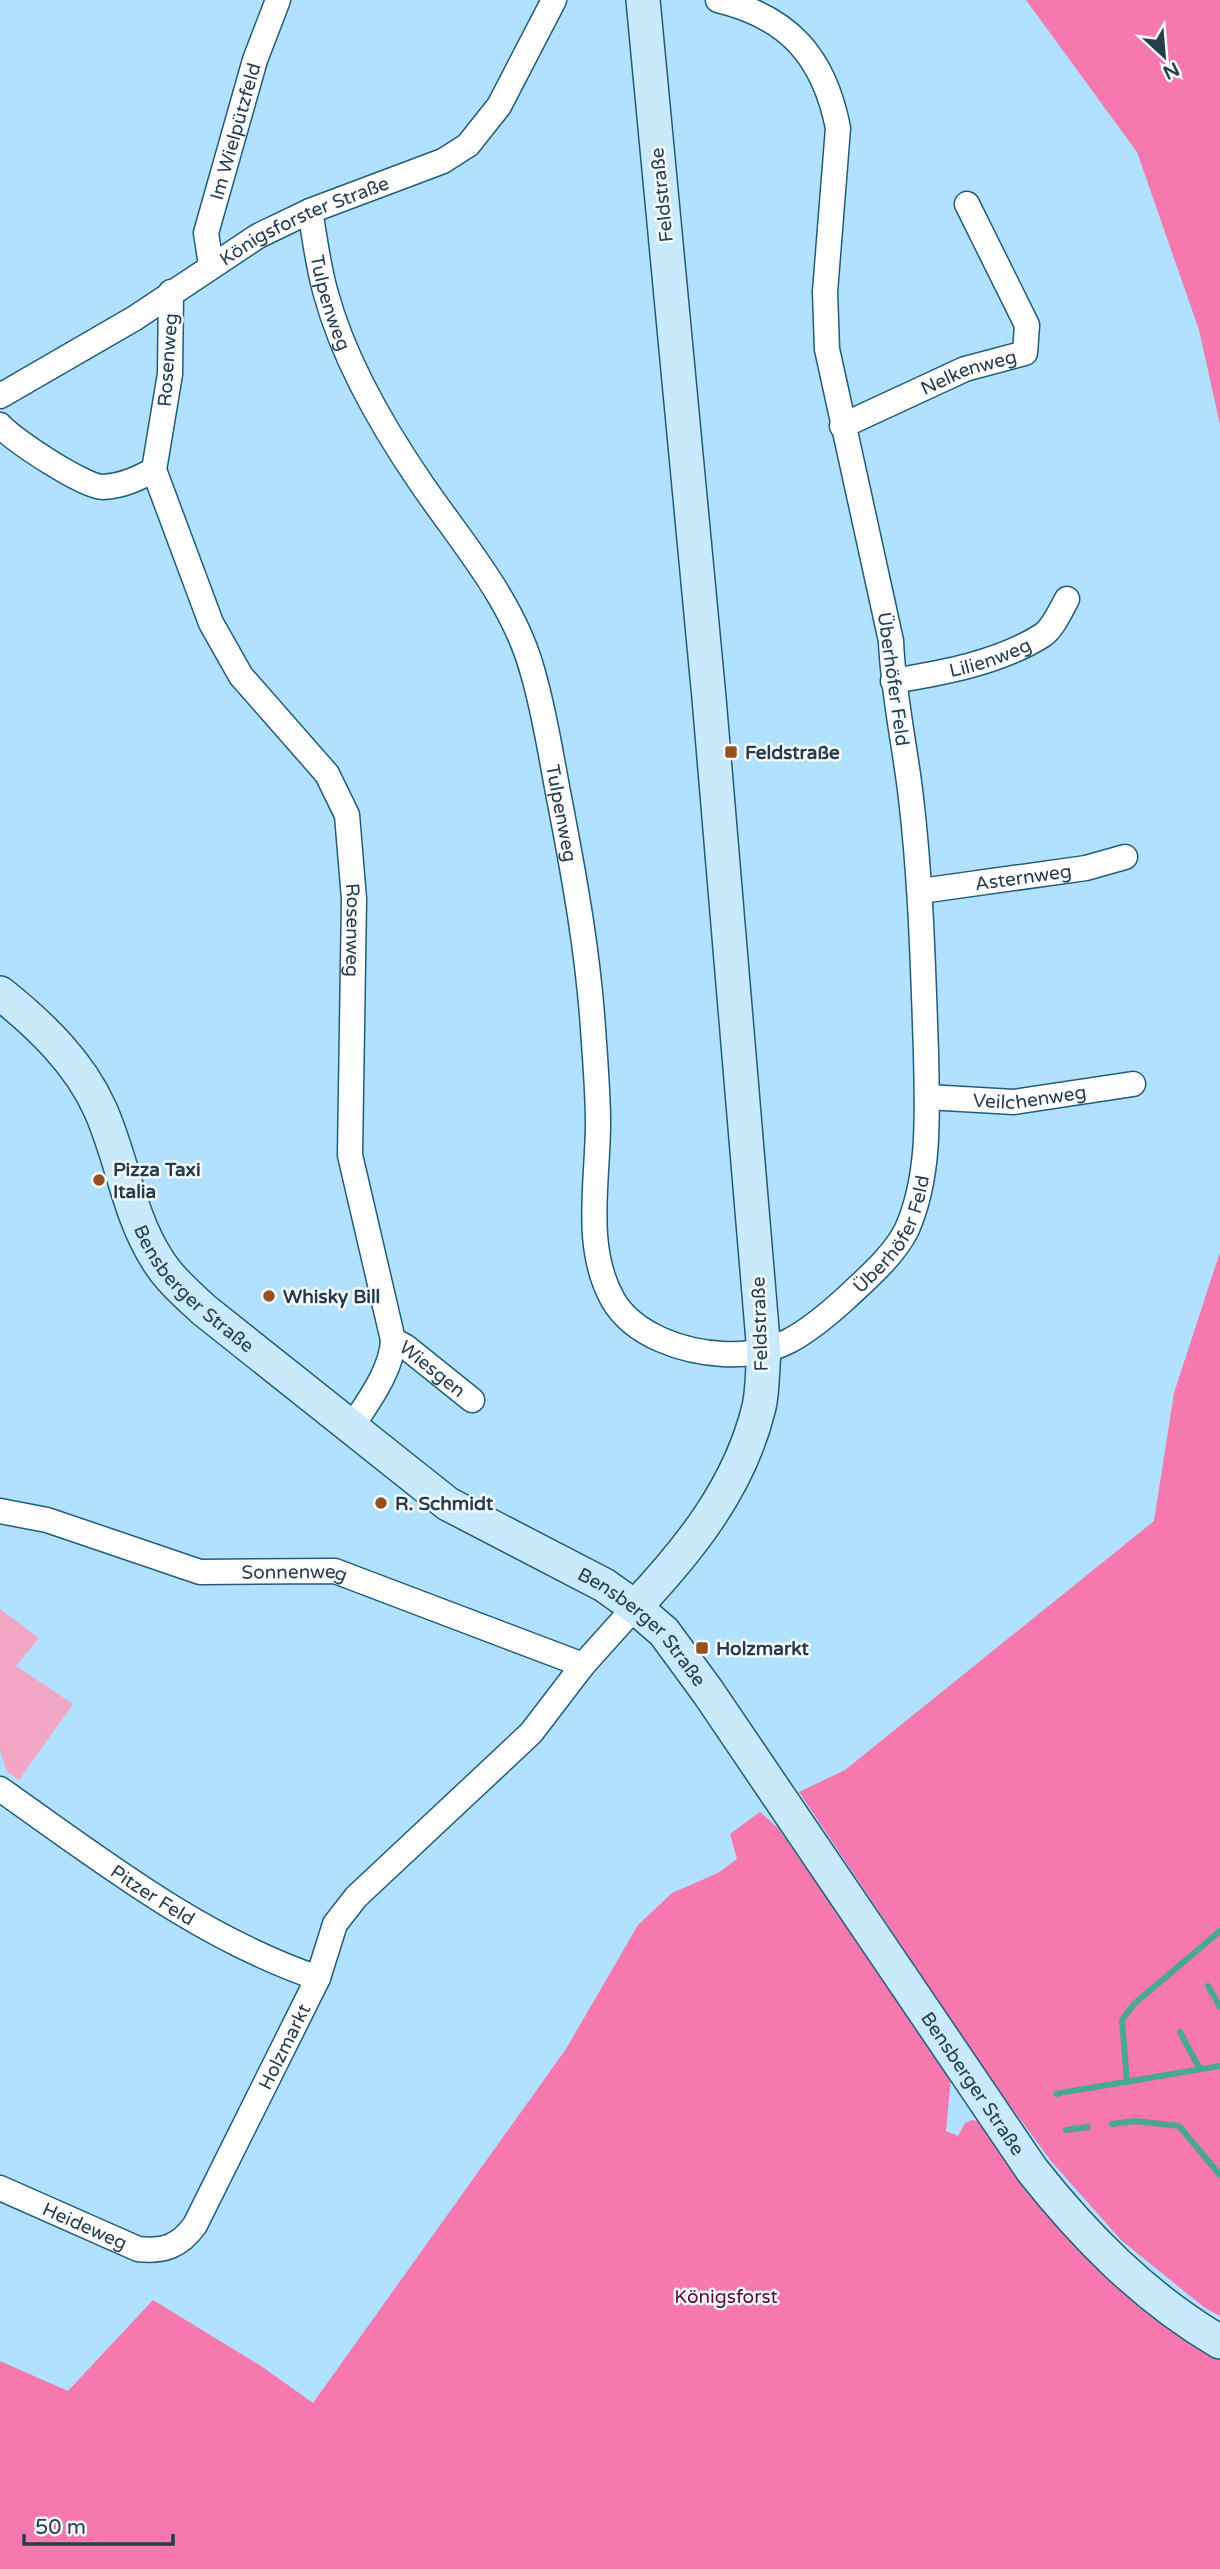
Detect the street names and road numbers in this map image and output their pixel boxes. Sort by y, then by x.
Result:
street label: Im Wielpützfeld [206,61,266,203]
street label: Feldstraße [646,147,678,243]
street label: Königsforster Straße [215,172,392,271]
street label: Tulpenweg [305,253,355,354]
street label: Rosenweg [154,312,182,408]
street label: Nelkenweg [917,346,1019,400]
street label: Überhöfer Feld [873,611,913,748]
street label: Lilienweg [947,634,1035,682]
street label: Tulpenweg [541,763,581,864]
street label: Asternweg [973,860,1073,895]
street label: Rosenweg [341,882,364,977]
street label: Veilchenweg [972,1081,1088,1114]
street label: Überhöfer Feld [849,1174,934,1298]
street label: Bensberger Straße [129,1222,258,1357]
street label: Feldstraße [747,1276,773,1372]
street label: Wiesgen [395,1336,469,1402]
street label: Sonnenweg [241,1561,350,1587]
street label: Bensberger Straße [574,1563,710,1691]
street label: Pitzer Feld [106,1861,198,1930]
street label: Holzmarkt [254,2000,315,2093]
street label: Bensberger Straße [916,2008,1029,2160]
street label: Heideweg [39,2198,130,2255]

